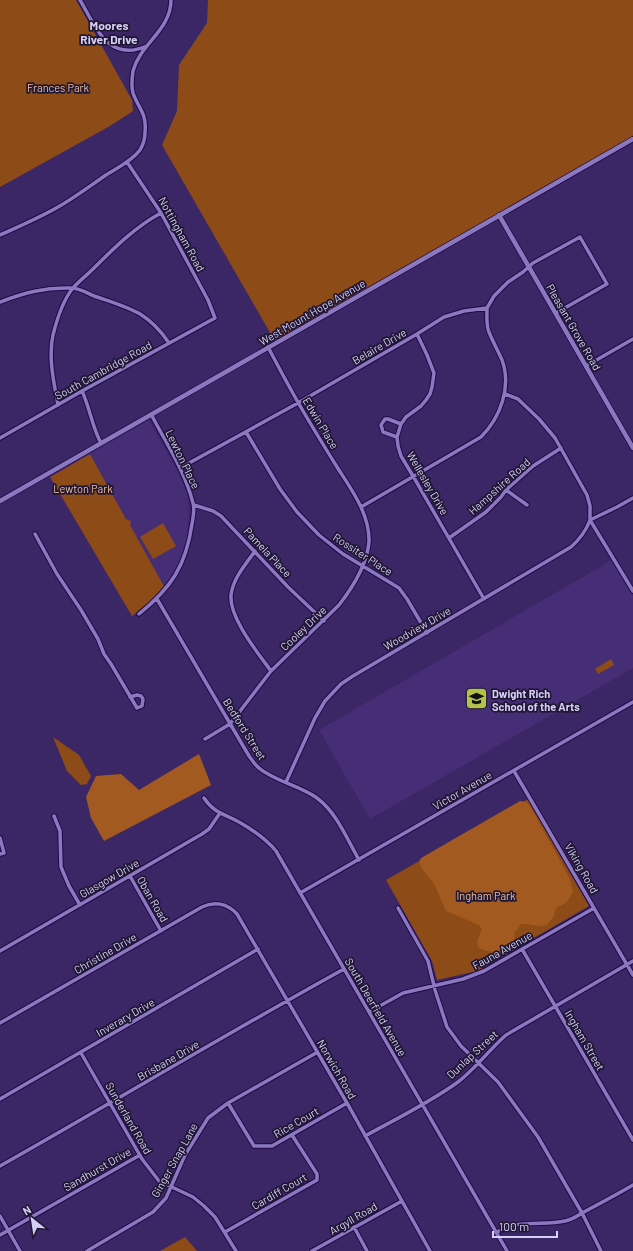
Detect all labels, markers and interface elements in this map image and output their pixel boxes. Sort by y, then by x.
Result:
district label: Moores River Drive [80,18,138,46]
park label: Frances Park [27,81,90,94]
street label: Nottingham Road [156,194,208,274]
street label: West Mount Hope Avenue [257,276,368,348]
street label: Pleasant Grove Road [544,282,604,372]
street label: Belaire Drive [350,325,408,367]
street label: South Cambridge Road [52,338,154,402]
street label: Edwin Place [301,395,342,451]
street label: Lewton Place [163,427,203,491]
street label: Wellesley Drive [405,449,451,517]
street label: Hampshire Road [466,455,532,517]
park label: Lewton Park [53,482,113,495]
street label: Pamela Place [242,524,295,580]
street label: Rossiter Place [331,530,395,578]
street label: Cooley Drive [277,603,329,653]
street label: Woodview Drive [381,603,453,653]
school or university icon: Dwight Rich School of the Arts [463,686,489,712]
place label: Dwight Rich School of the Arts [492,687,580,713]
street label: Bedford Street [221,696,269,762]
street label: Victor Avenue [430,768,494,812]
street label: Viking Road [562,841,602,895]
street label: Glasgow Drive [77,856,141,900]
street label: Oban Road [135,874,171,924]
park label: Ingham Park [456,889,516,902]
street label: Fauna Avenue [470,928,534,972]
street label: Christine Drive [71,930,139,976]
street label: South Deerfield Avenue [343,956,410,1059]
street label: Inverary Drive [93,995,157,1039]
street label: Ingham Street [562,1008,608,1072]
street label: Dunlap Street [444,1027,500,1081]
street label: Brisbane Drive [135,1037,201,1083]
street label: Norwich Road [315,1037,359,1101]
street label: Sunderland Road [103,1080,155,1156]
street label: Rice Court [271,1104,321,1140]
street label: Ginger Snap Lane [148,1120,200,1200]
street label: Sandhurst Drive [61,1144,133,1194]
street label: Cardiff Court [249,1170,309,1212]
north arrow [12,1199,52,1239]
street label: Argyll Road [327,1199,379,1237]
text: N [20,1202,33,1217]
scale bar [493,1213,557,1239]
text: 100 m [499,1219,529,1233]

